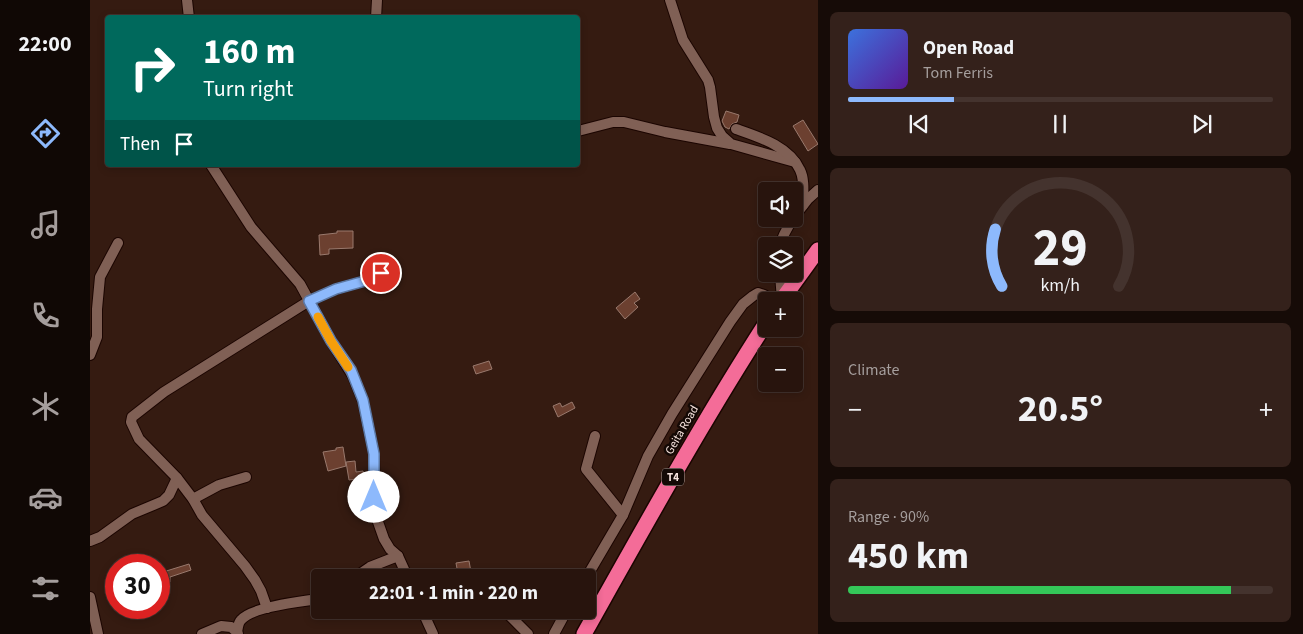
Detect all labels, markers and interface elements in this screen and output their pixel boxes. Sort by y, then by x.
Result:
text: 160 m [203,27,295,77]
text: 22:00 [18,28,72,60]
icon: right [120,35,185,100]
text: Open Road [923,35,1014,62]
text: Tom Ferris [923,62,993,84]
text: Turn right [203,73,293,105]
icon: previous [905,110,933,138]
icon: pause [1046,110,1074,138]
icon: next [1188,110,1216,138]
icon: directions [28,116,63,151]
icon: arrive [170,130,198,158]
text: Then [120,131,160,158]
map controls [758,182,803,392]
button: sound [758,182,803,227]
icon: music [28,207,63,242]
text: 29 [1033,212,1088,286]
button: layers [758,237,803,282]
pin [360,252,402,294]
icon: arrive [367,259,395,287]
text: km/h [1041,273,1080,298]
button: + [758,292,803,337]
icon: phone [28,298,63,333]
button: − [758,347,803,392]
text: Climate [848,359,899,381]
text: 20.5° [1018,382,1103,436]
icon: climate [28,389,63,424]
text: − [848,390,862,430]
text: + [1259,390,1273,430]
street label: Geita Road [661,402,703,458]
road number: T4 [662,468,684,486]
position arrow [347,470,399,522]
icon: car [28,480,63,515]
text: Range · 90% [848,506,929,528]
text: 450 km [848,529,969,583]
speed limit sign: 30 [105,554,170,619]
icon: filters [28,571,63,606]
text: 22:01 · 1 min · 220 m [369,580,538,607]

